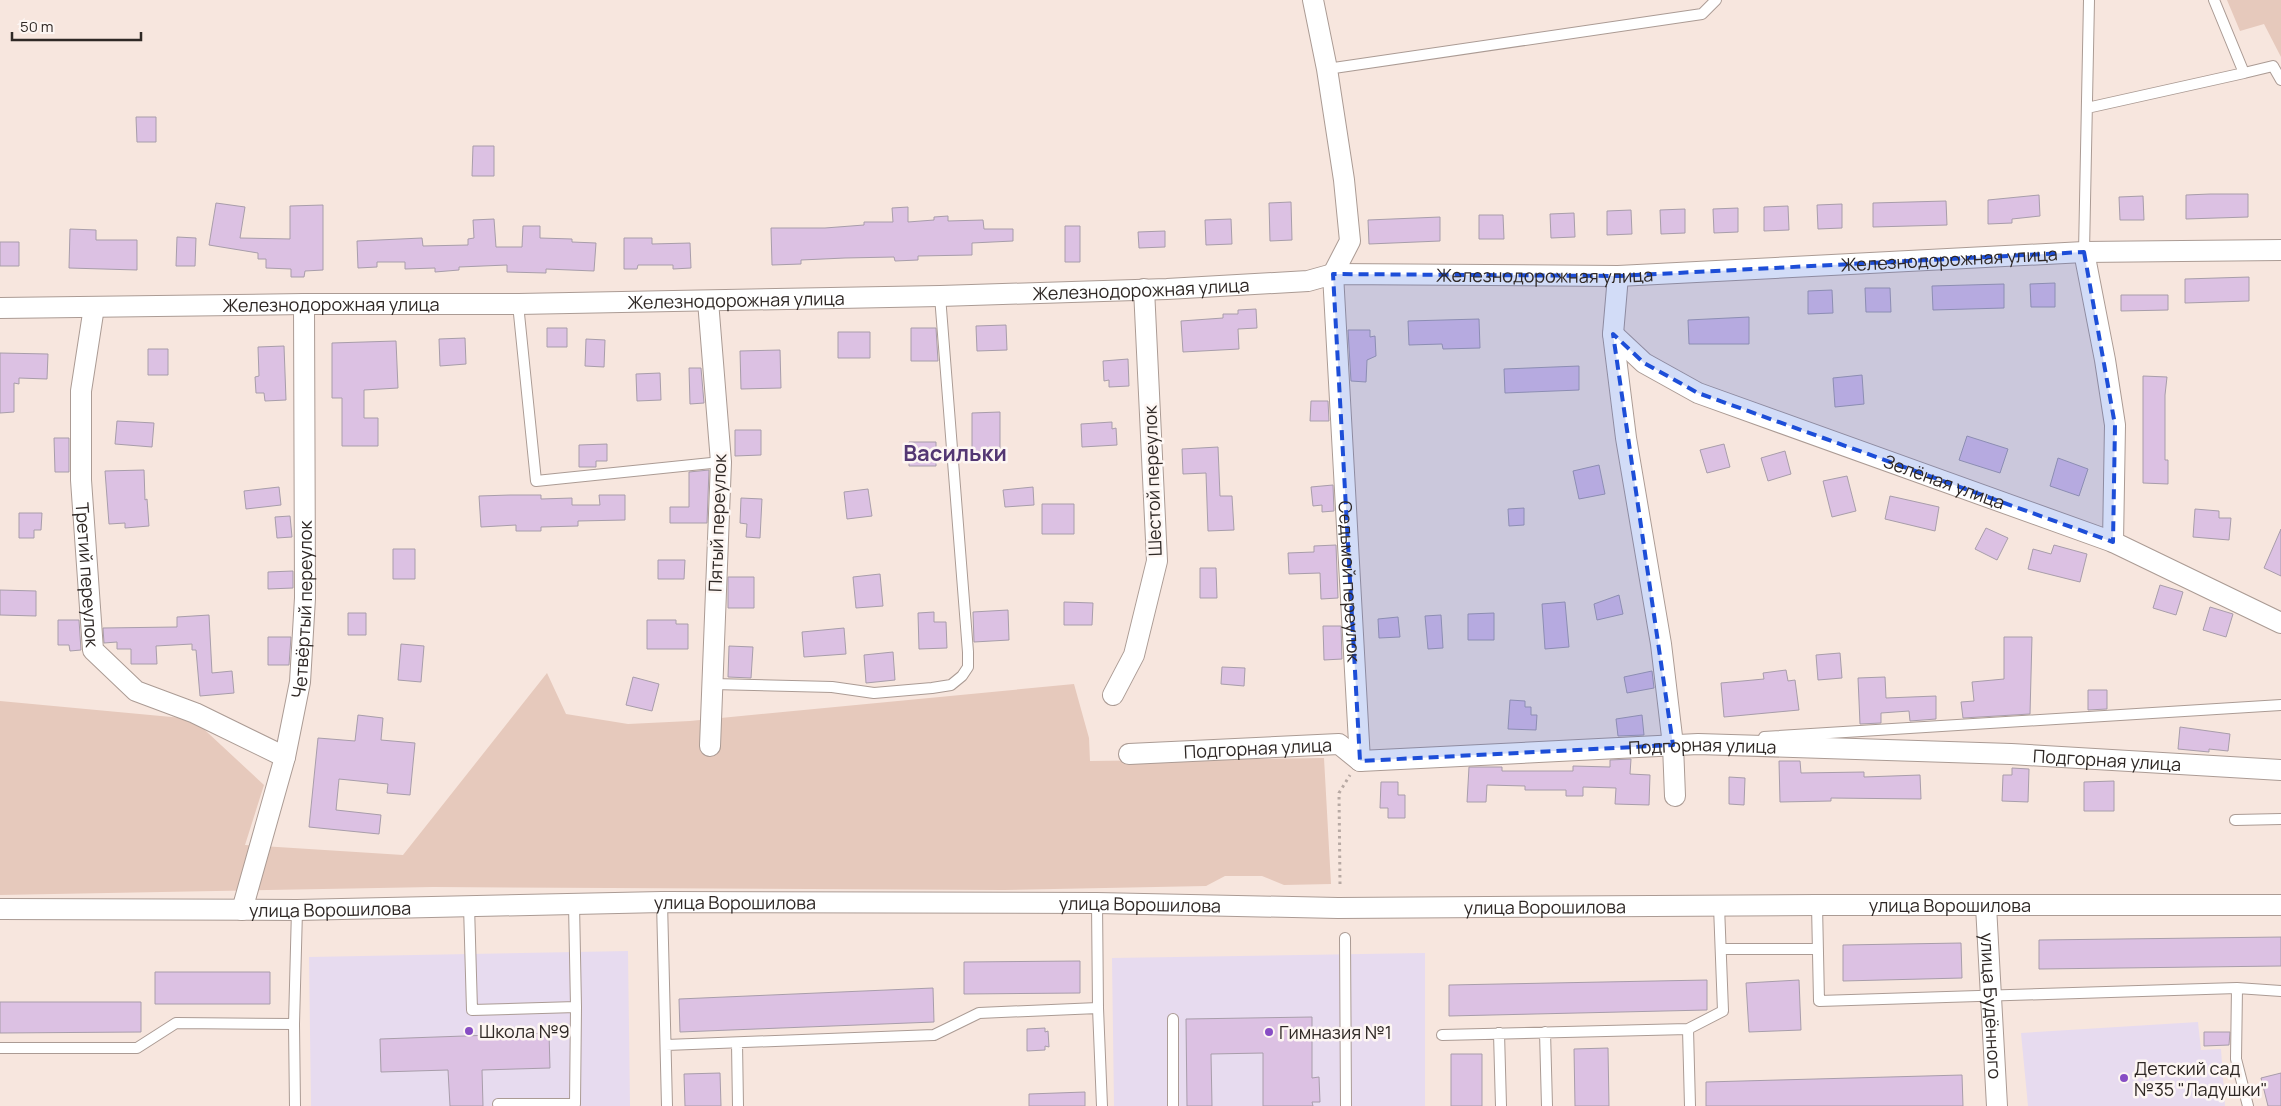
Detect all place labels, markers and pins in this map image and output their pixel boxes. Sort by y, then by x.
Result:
place label: Школа №9 [479,1019,570,1043]
place label: Гимназия №1 [1279,1020,1392,1044]
marker: Школа №9 [463,1025,475,1037]
marker: Гимназия №1 [1263,1026,1275,1038]
place label: Детский сад №35 "Ладушки" [2134,1056,2268,1101]
marker: Детский сад №35 "Ладушки" [2118,1072,2130,1084]

